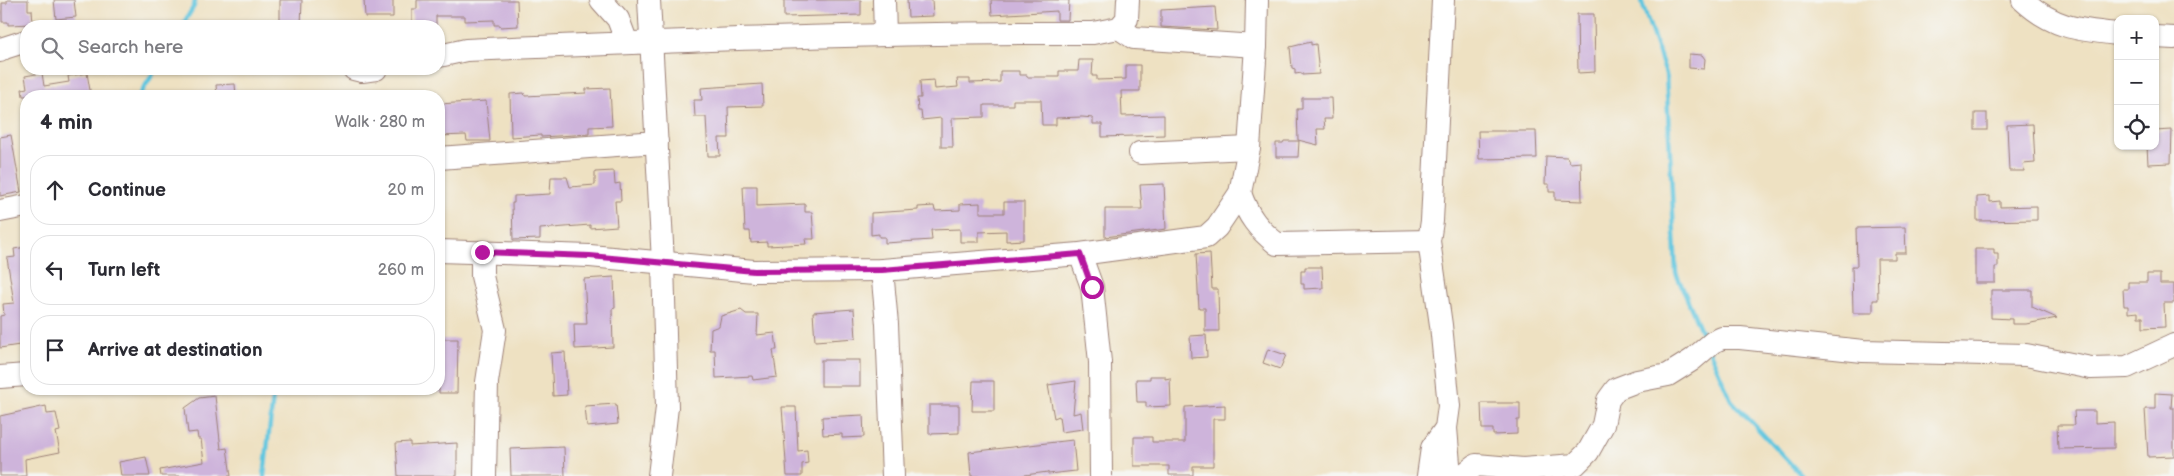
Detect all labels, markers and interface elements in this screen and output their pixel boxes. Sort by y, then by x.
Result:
map controls [2114,15,2159,150]
button: + [2114,15,2159,60]
search box [20,20,445,75]
icon: search [38,34,66,62]
text: Search here [78,36,183,59]
button: − [2114,60,2159,105]
button: locate [2114,105,2159,150]
text: 4 min [40,110,93,135]
text: Walk · 280 m [335,113,425,132]
icon: ahead [41,176,69,204]
text: Continue [88,179,166,202]
text: 20 m [388,181,424,200]
route end [471,241,494,264]
icon: left [41,256,69,284]
text: Turn left [88,259,160,282]
text: 260 m [378,261,424,280]
route start [1081,276,1104,299]
icon: arrive [41,336,69,364]
text: Arrive at destination [88,339,263,362]

